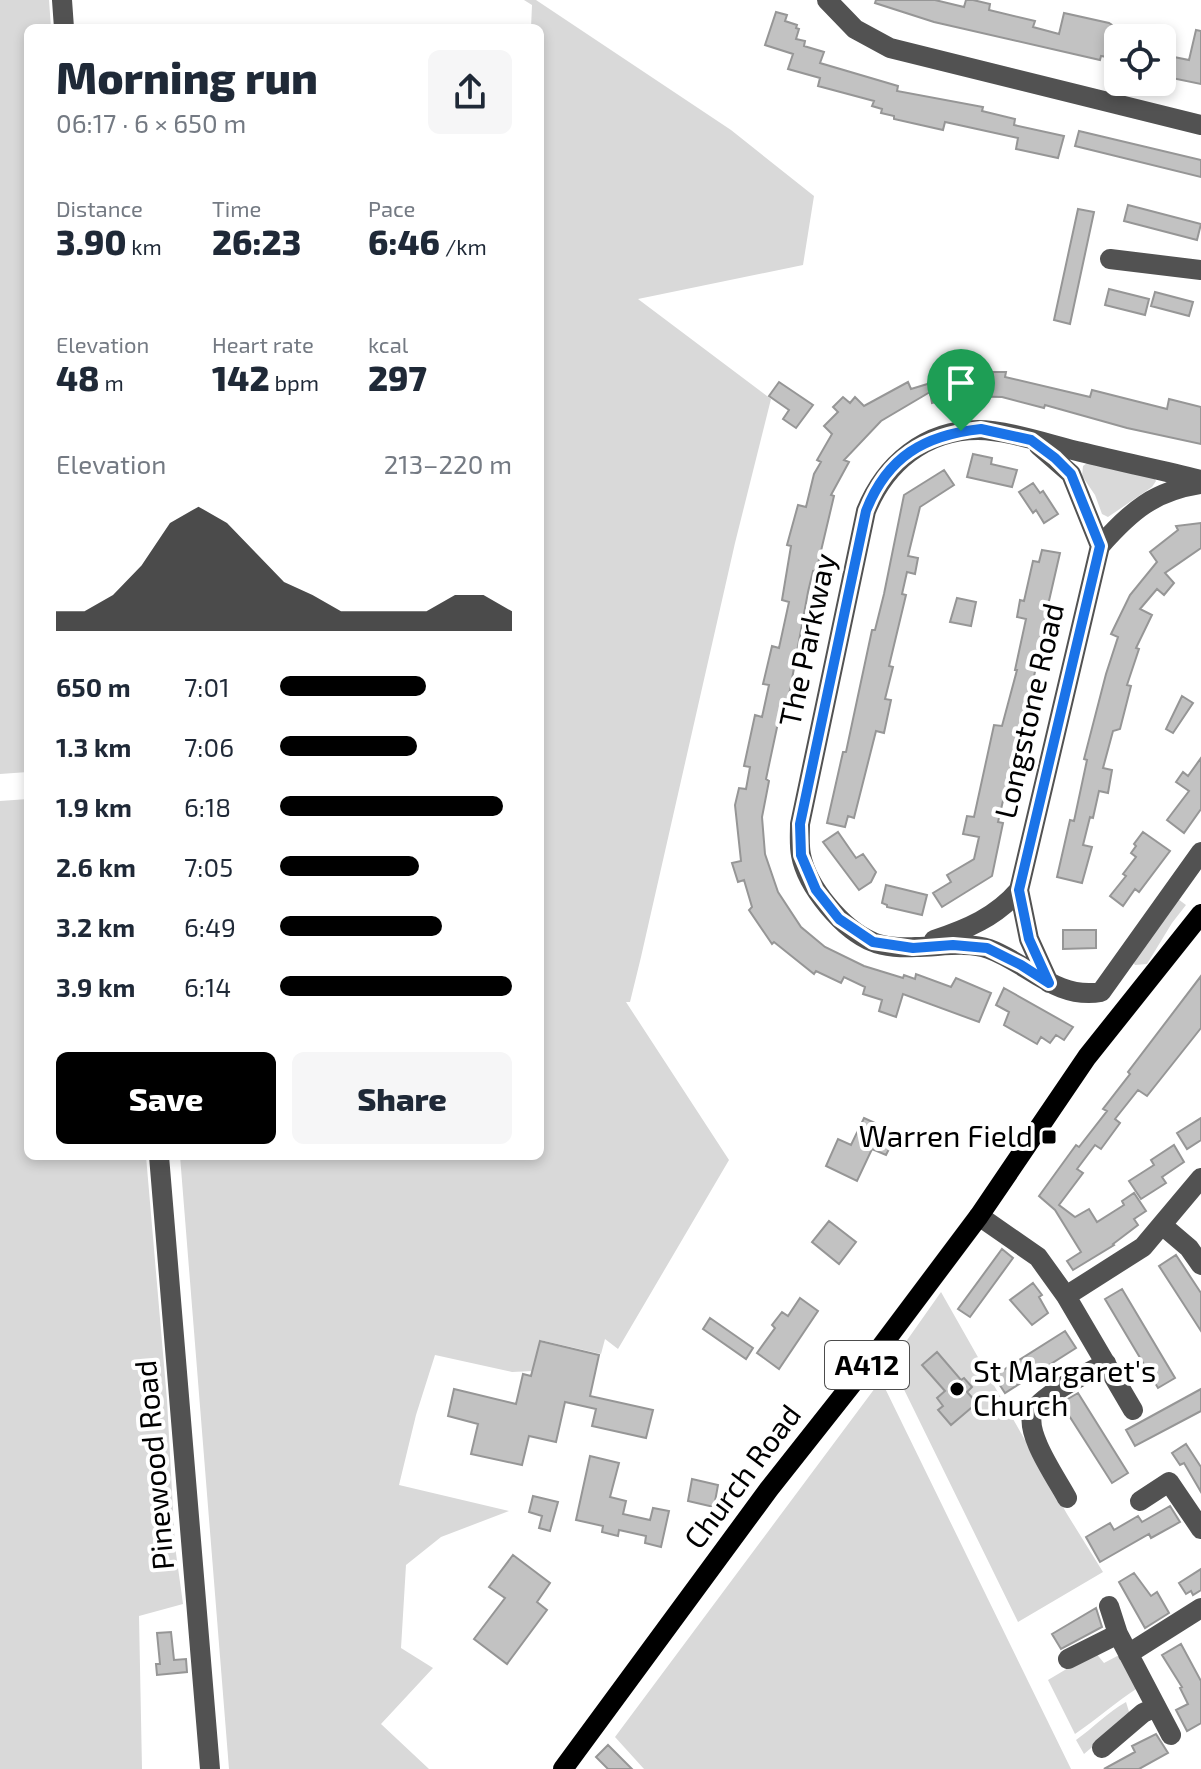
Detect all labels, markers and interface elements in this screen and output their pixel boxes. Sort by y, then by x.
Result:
map controls [1104,24,1176,96]
button: locate [1104,24,1176,96]
text: Morning run [56,50,318,103]
button: share [428,50,512,134]
text: 06:17 · 6 × 650 m [56,107,246,138]
text: Distance [56,195,143,221]
text: Time [212,195,261,221]
text: Pace [368,195,415,221]
text: 3.90 [56,221,126,262]
text: 26:23 [212,221,301,262]
text: 6:46 [368,221,440,262]
text: km [126,233,162,259]
text: /km [440,233,487,259]
text: Elevation [56,331,149,357]
text: Heart rate [212,331,314,357]
text: kcal [368,331,408,357]
pin [927,349,995,431]
text: 48 [56,357,100,398]
text: 142 [212,357,270,398]
text: 297 [368,357,427,398]
icon: arrive [939,361,983,405]
text: m [100,369,124,395]
text: bpm [270,369,319,395]
text: Elevation [56,448,166,479]
text: 213–220 m [384,448,512,479]
street label: The Parkway [770,550,842,729]
street label: Longstone Road [986,600,1070,822]
text: 650 m [56,671,131,702]
text: 7:01 [184,671,229,702]
text: 1.3 km [56,731,131,762]
text: 7:06 [184,731,234,762]
text: 1.9 km [56,791,132,822]
text: 6:18 [184,791,231,822]
text: 2.6 km [56,851,136,882]
text: 7:05 [184,851,233,882]
text: 3.2 km [56,911,135,942]
text: 6:49 [184,911,236,942]
text: 3.9 km [56,971,135,1002]
text: 6:14 [184,971,231,1002]
button: Save [56,1052,276,1144]
button: Share [292,1052,512,1144]
place label: Warren Field [859,1117,1033,1153]
marker: Warren Field [1040,1128,1058,1146]
road number: A412 [825,1341,909,1389]
place label: St Margaret's Church [973,1352,1156,1422]
street label: Pinewood Road [126,1359,180,1572]
marker: St Margaret's Church [948,1380,966,1398]
street label: Church Road [676,1397,807,1555]

